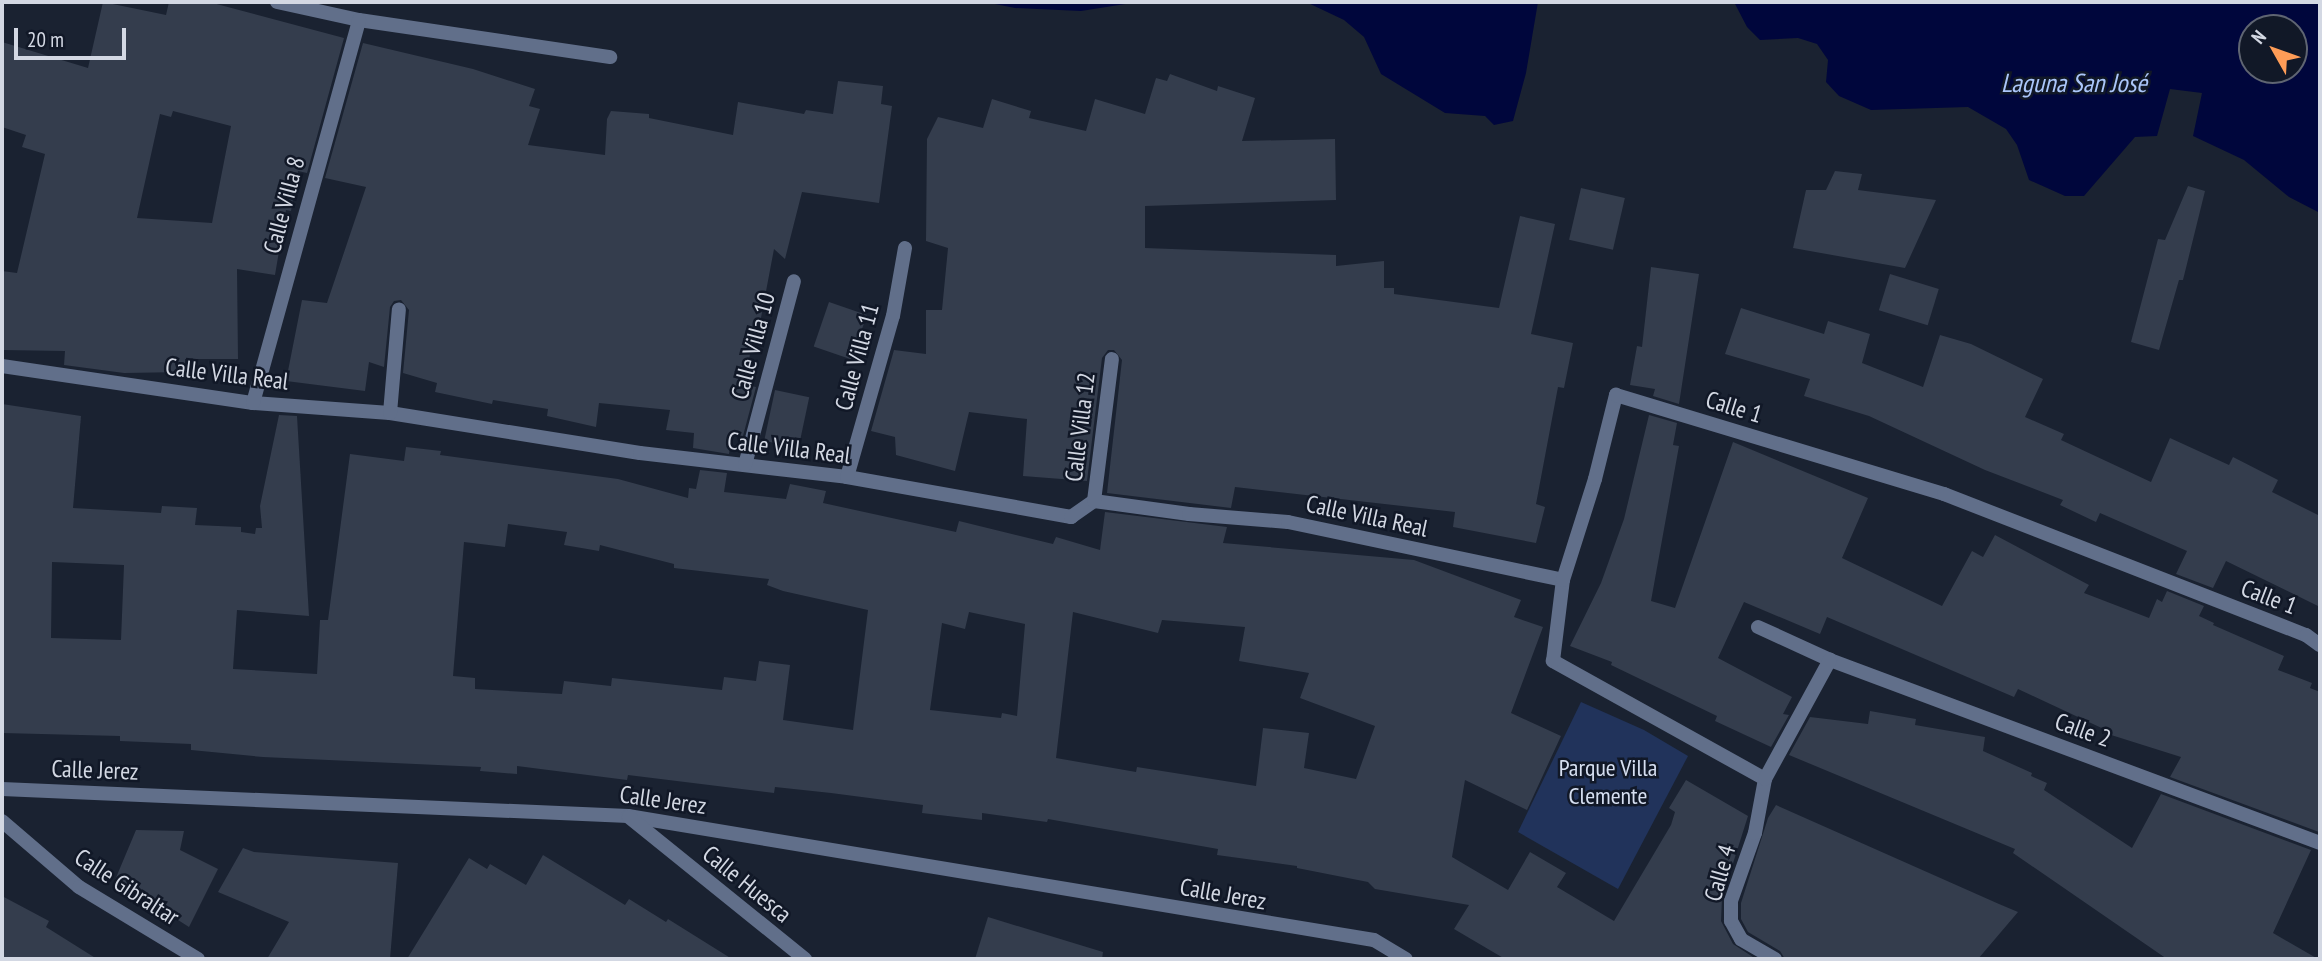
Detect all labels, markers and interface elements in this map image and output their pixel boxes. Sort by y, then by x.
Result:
scale bar [18,14,130,58]
north arrow [2238,14,2308,84]
text: N [2246,25,2271,48]
text: 20 m [27,26,64,53]
water label: Laguna San José [2001,67,2147,99]
street label: Calle Villa 8 [257,153,311,257]
street label: Calle Villa 10 [725,289,781,403]
street label: Calle Villa 11 [829,300,885,414]
street label: Calle Villa Real [164,352,290,396]
street label: Calle Villa 12 [1059,371,1101,483]
street label: Calle 1 [1702,385,1766,429]
street label: Calle Villa Real [726,426,852,470]
street label: Calle Villa Real [1303,489,1431,543]
street label: Calle 1 [2237,573,2301,621]
street label: Calle 2 [2051,707,2115,753]
street label: Calle Jerez [51,754,139,786]
park label: Parque Villa Clemente [1558,754,1658,810]
street label: Calle Jerez [618,780,708,820]
street label: Calle Huesca [697,839,797,929]
street label: Calle 4 [1698,842,1742,904]
street label: Calle Gibraltar [69,843,185,931]
street label: Calle Jerez [1178,872,1268,916]

